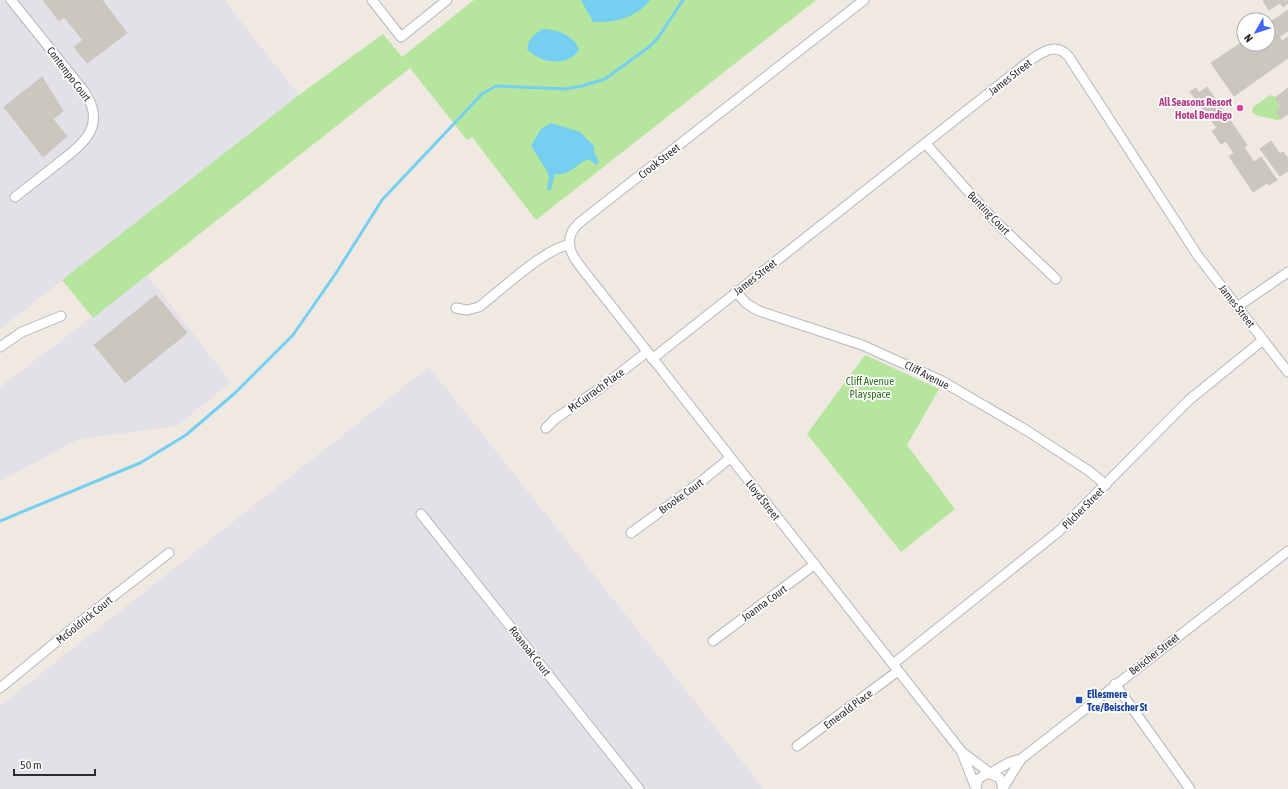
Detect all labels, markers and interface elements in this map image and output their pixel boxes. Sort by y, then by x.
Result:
north arrow [1236,12,1276,52]
text: N [1242,32,1255,45]
street label: Contempo Court [45,44,93,104]
street label: James Street [986,57,1034,97]
place label: All Seasons Resort Hotel Bendigo [1158,96,1233,121]
marker: All Seasons Resort Hotel Bendigo [1235,103,1245,113]
street label: Crook Street [636,141,682,181]
street label: Bunting Court [966,189,1012,237]
street label: James Street [731,257,779,297]
street label: James Street [1217,282,1257,330]
street label: Cliff Avenue [903,359,951,391]
street label: McCurrach Place [566,366,626,414]
park label: Cliff Avenue Playspace [846,375,894,400]
street label: Brooke Court [657,476,705,516]
street label: Lloyd Street [744,478,782,522]
street label: Pilcher Street [1060,485,1106,531]
street label: Joanna Court [739,583,789,623]
street label: McGoldrick Court [54,594,114,646]
street label: Roanoak Court [507,624,553,678]
street label: Beischer Street [1127,631,1181,677]
street label: Emerald Place [821,687,875,731]
place label: Ellesmere Tce/Beischer St [1087,688,1148,713]
marker: Ellesmere Tce/Beischer St [1074,695,1084,705]
scale bar [14,751,95,777]
text: 50 m [20,758,42,772]

